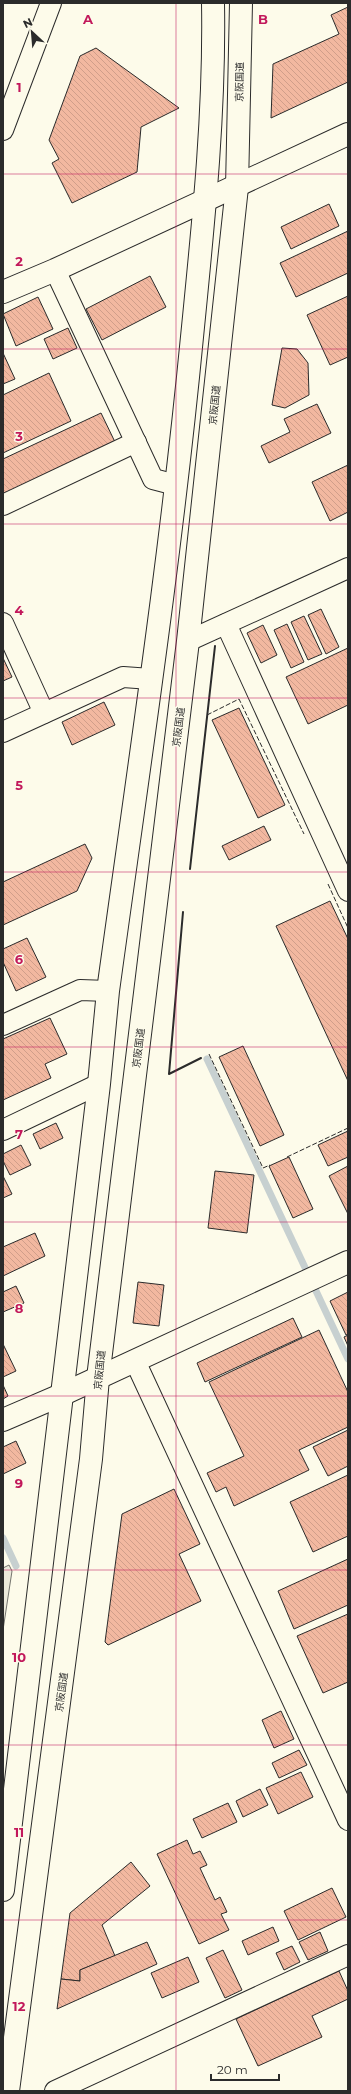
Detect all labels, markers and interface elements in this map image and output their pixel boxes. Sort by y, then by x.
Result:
text: A [82,11,94,27]
text: B [258,11,268,27]
north arrow [12,12,52,52]
text: N [21,15,35,31]
street label: 京阪国道 [233,62,246,102]
text: 1 [16,79,22,95]
text: 2 [15,253,23,269]
street label: 京阪国道 [206,384,223,426]
text: 3 [14,428,23,444]
text: 4 [15,602,24,618]
street label: 京阪国道 [170,706,187,748]
text: 5 [15,777,23,793]
text: 6 [15,951,24,967]
street label: 京阪国道 [130,1027,147,1069]
text: 7 [15,1126,23,1142]
text: 8 [15,1300,24,1316]
street label: 京阪国道 [91,1349,108,1391]
text: 9 [15,1475,23,1491]
text: 10 [12,1649,26,1665]
street label: 京阪国道 [52,1671,71,1713]
text: 11 [14,1824,24,1840]
text: 12 [13,1998,26,2014]
scale bar [211,2056,279,2082]
text: 20 m [217,2062,248,2077]

